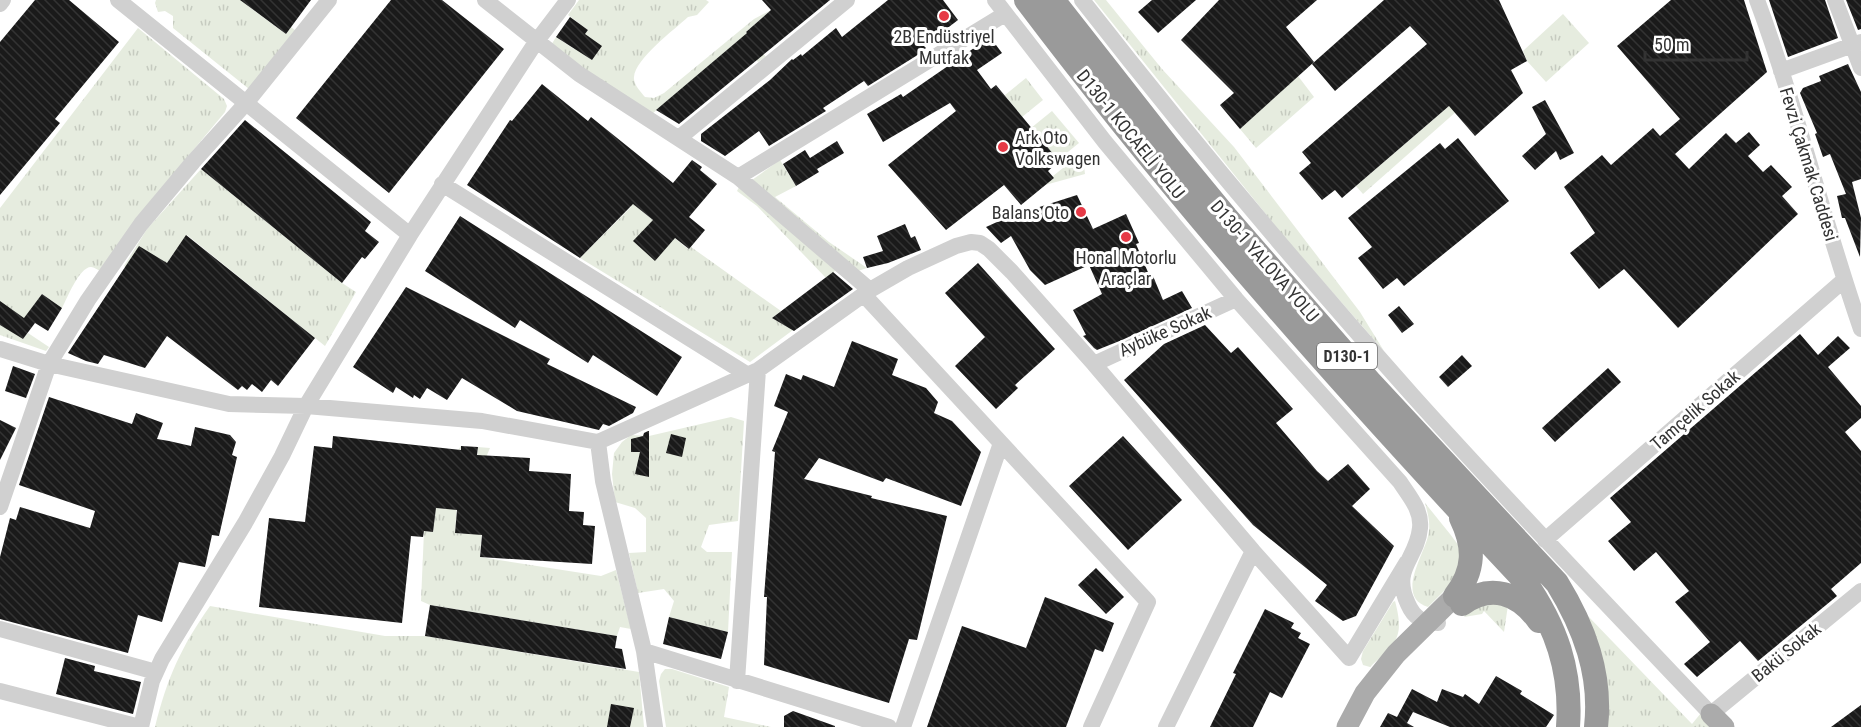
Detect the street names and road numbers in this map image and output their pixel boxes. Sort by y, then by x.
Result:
street label: D130-1 KOCAELİ YOLU [1073,65,1189,203]
street label: Fevzi Çakmak Caddesi [1776,85,1842,243]
street label: D130-1 YALOVA YOLU [1206,196,1324,326]
street label: Aybüke Sokak [1116,301,1214,361]
road number: D130-1 [1317,343,1377,369]
street label: Tamçelik Sokak [1646,366,1744,454]
street label: Bakü Sokak [1747,618,1825,686]

